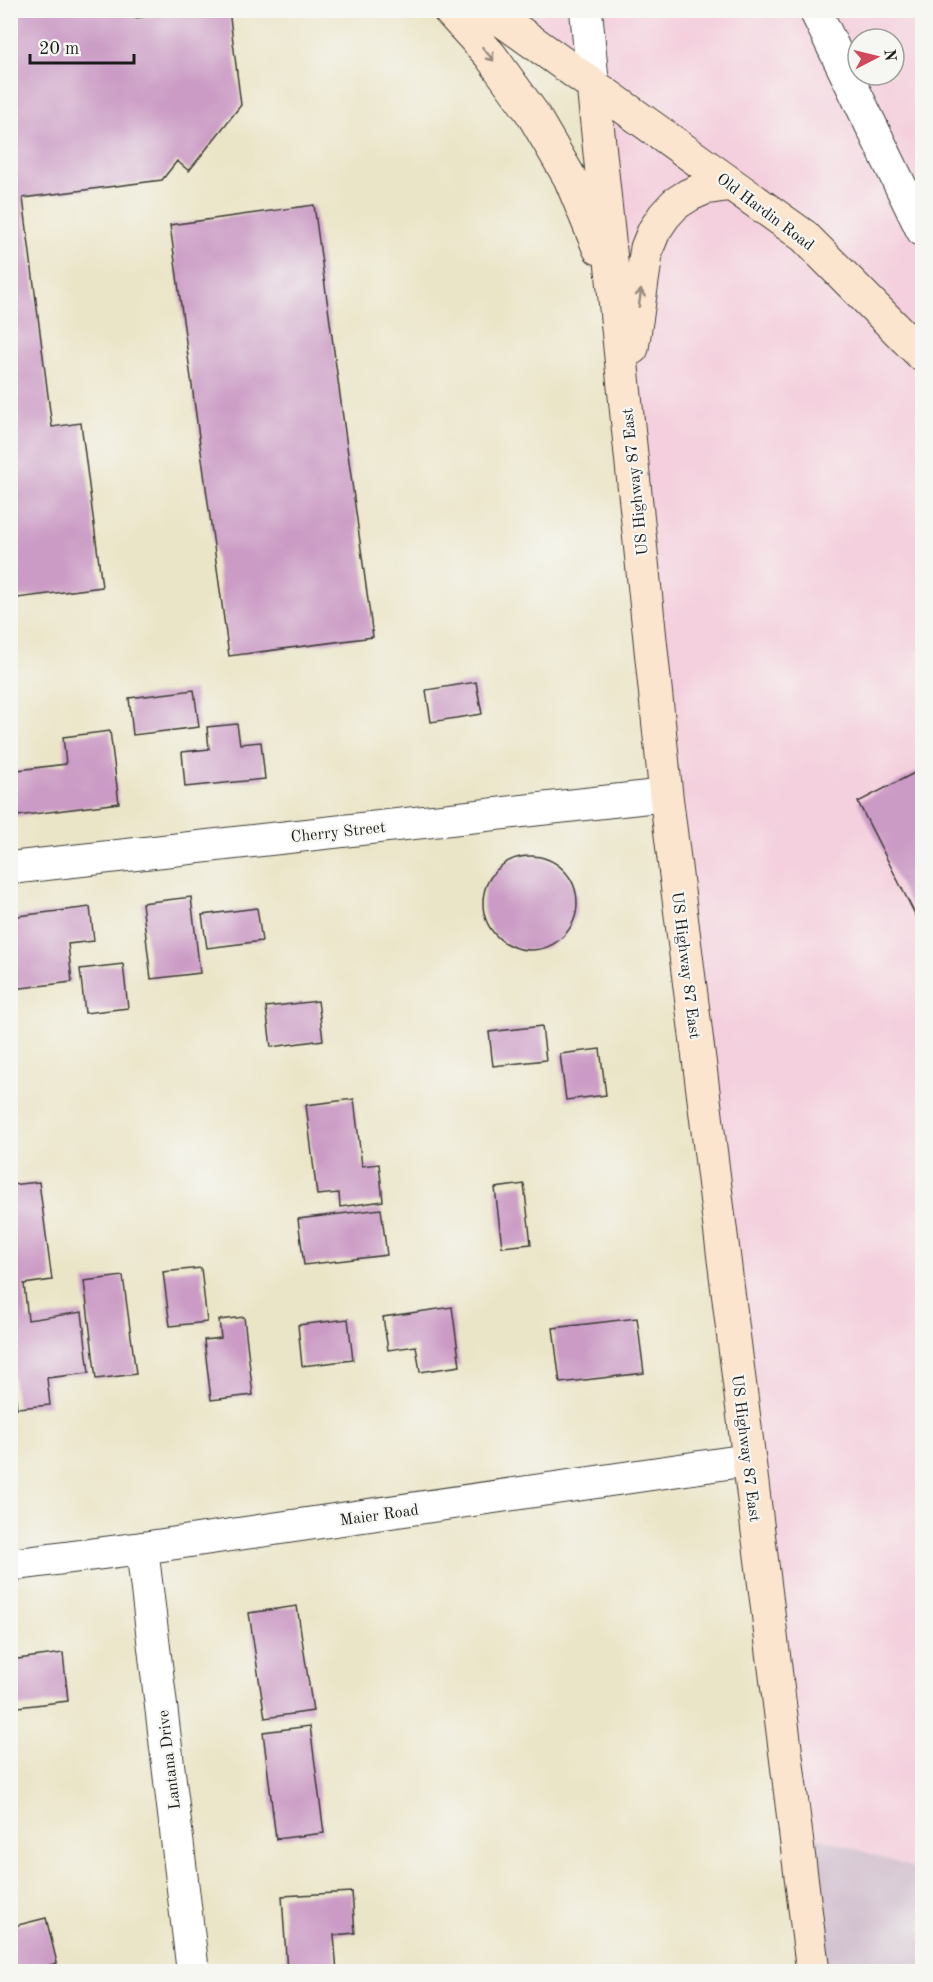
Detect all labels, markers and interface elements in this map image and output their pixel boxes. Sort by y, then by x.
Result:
scale bar [30,27,134,65]
north arrow [846,27,906,87]
text: 20 m [39,40,79,58]
one-way arrow [482,46,495,62]
text: N [880,48,898,63]
street label: Old Hardin Road [713,171,816,254]
one-way arrow [634,289,645,308]
street label: US Highway 87 East [620,407,652,556]
street label: Cherry Street [290,820,387,846]
street label: US Highway 87 East [668,891,702,1040]
street label: US Highway 87 East [728,1374,762,1523]
street label: Maier Road [339,1503,420,1529]
street label: Lantana Drive [156,1709,184,1810]

